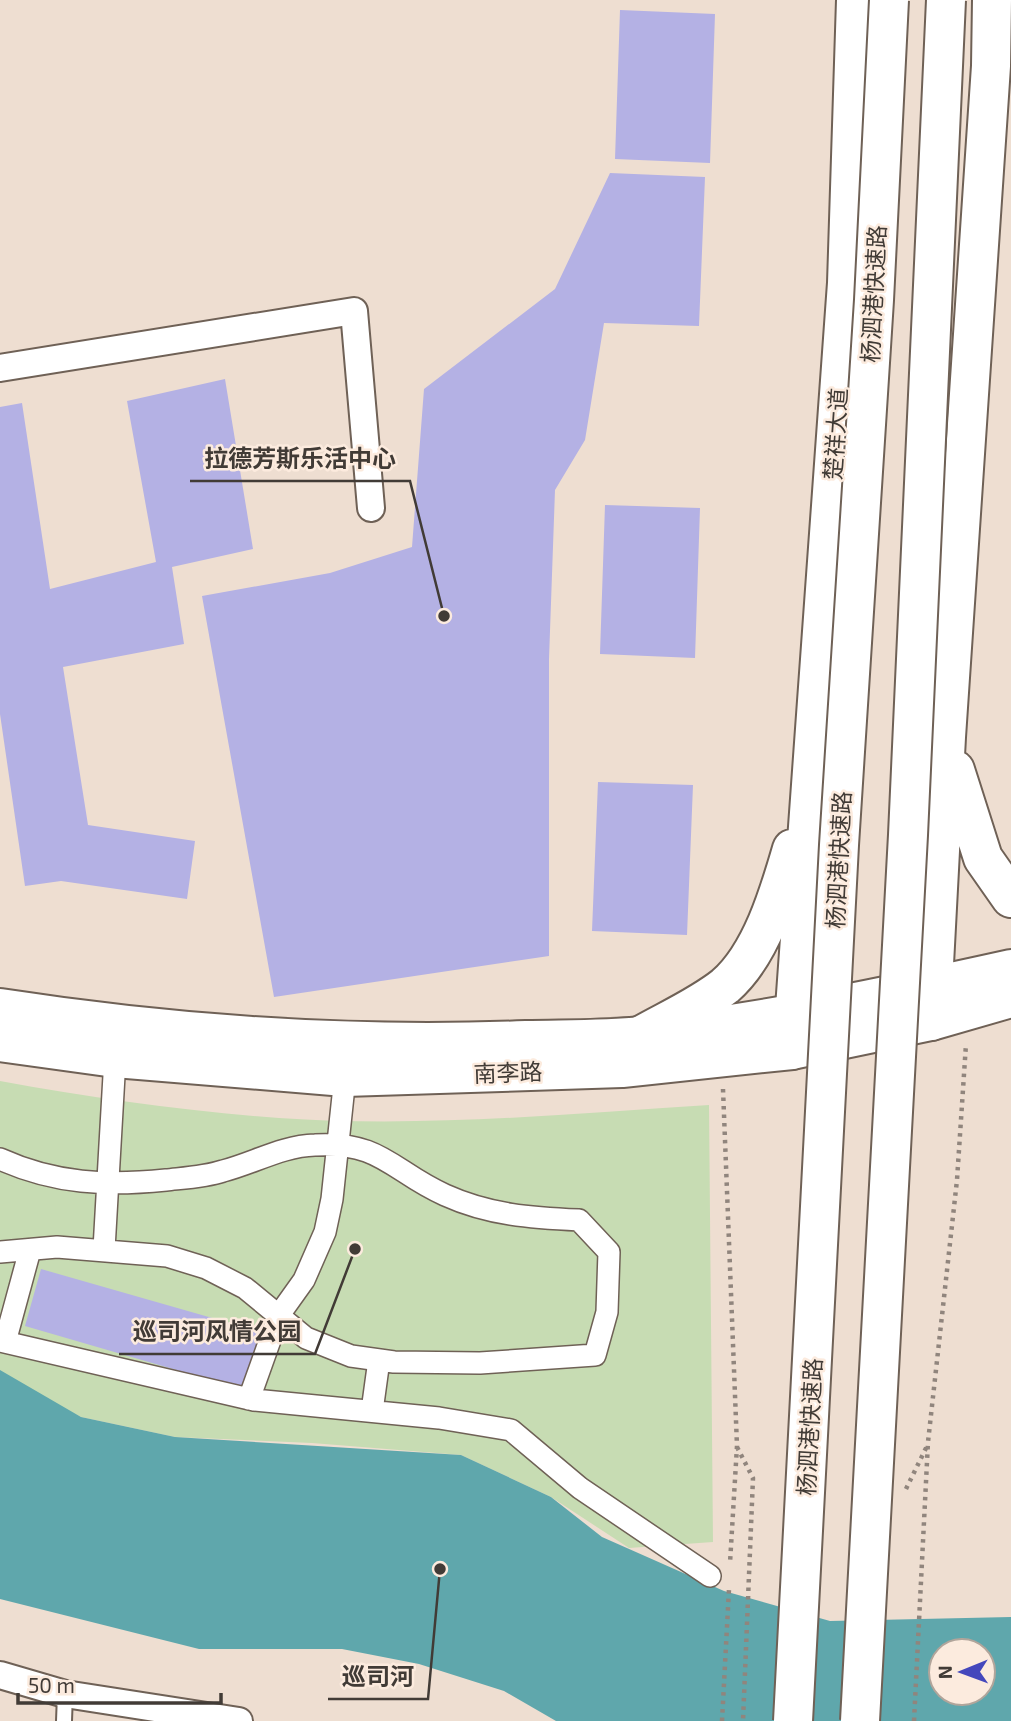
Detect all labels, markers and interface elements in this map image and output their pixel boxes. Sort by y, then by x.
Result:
street label: 杨泗港快速路 [855,224,891,364]
street label: 楚祥大道 [818,387,852,481]
callout: 拉德芳斯乐活中心 [190,436,410,481]
text: 拉德芳斯乐活中心 [204,443,396,472]
street label: 杨泗港快速路 [820,790,856,930]
street label: 南李路 [473,1057,543,1087]
callout: 巡司河风情公园 [119,1309,315,1354]
text: 巡司河风情公园 [133,1316,301,1345]
street label: 杨泗港快速路 [791,1357,827,1497]
north arrow [927,1637,997,1707]
callout: 巡司河 [328,1654,428,1699]
text: 巡司河 [342,1661,414,1690]
scale bar [18,1662,220,1706]
text: N [933,1665,956,1679]
text: 50 m [28,1672,75,1697]

